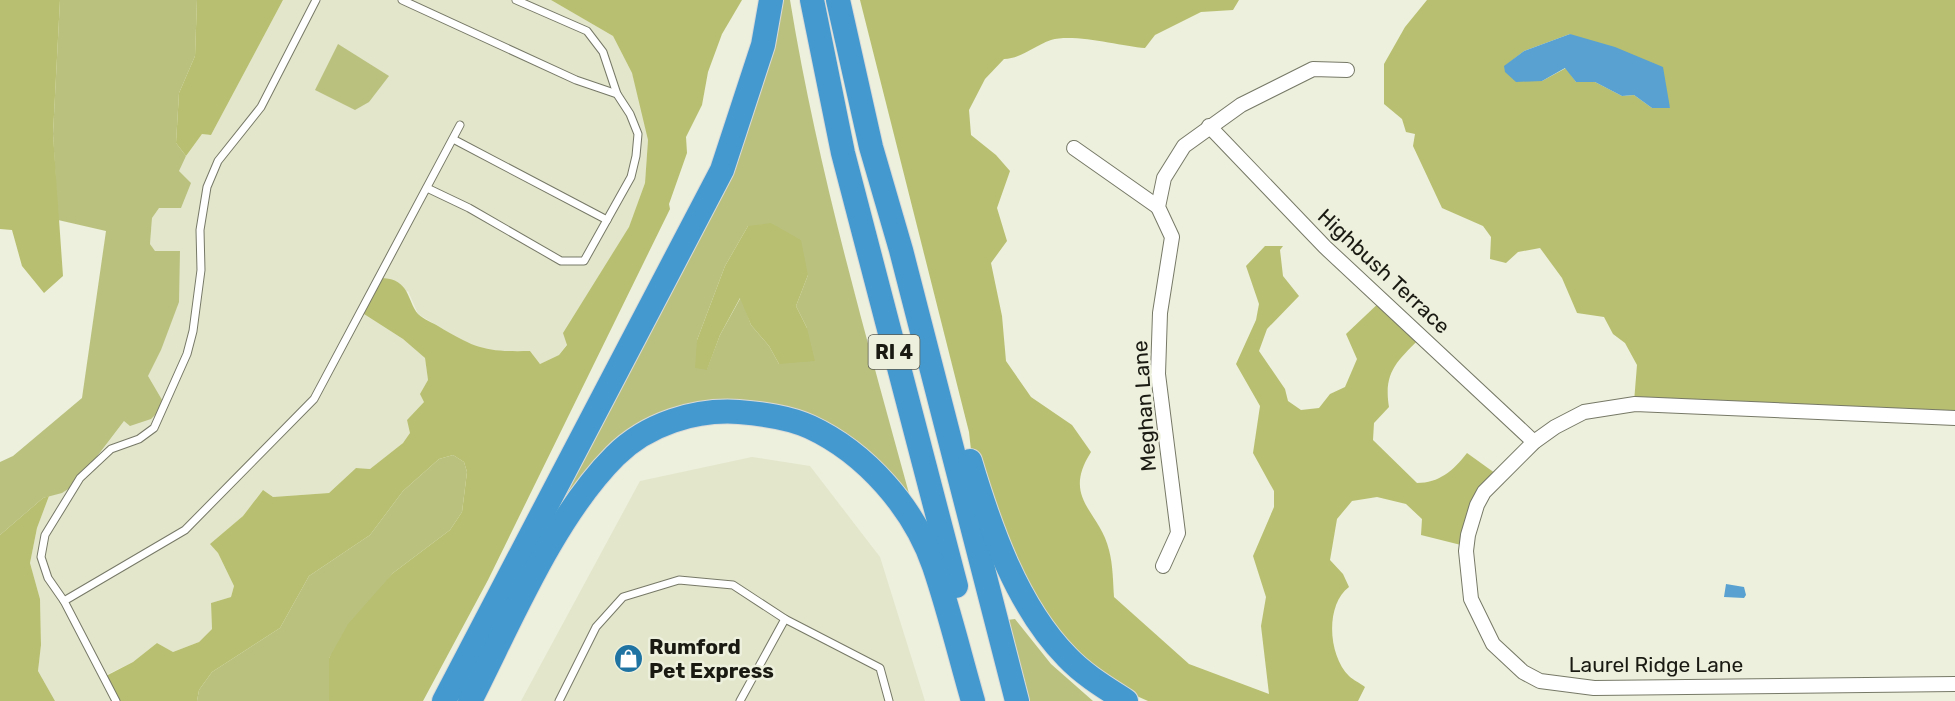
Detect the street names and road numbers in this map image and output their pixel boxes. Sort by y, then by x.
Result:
street label: Highbush Terrace [1313,203,1455,339]
road number: RI 4 [868,335,920,369]
street label: Meghan Lane [1127,340,1161,472]
street label: Laurel Ridge Lane [1569,652,1743,677]

